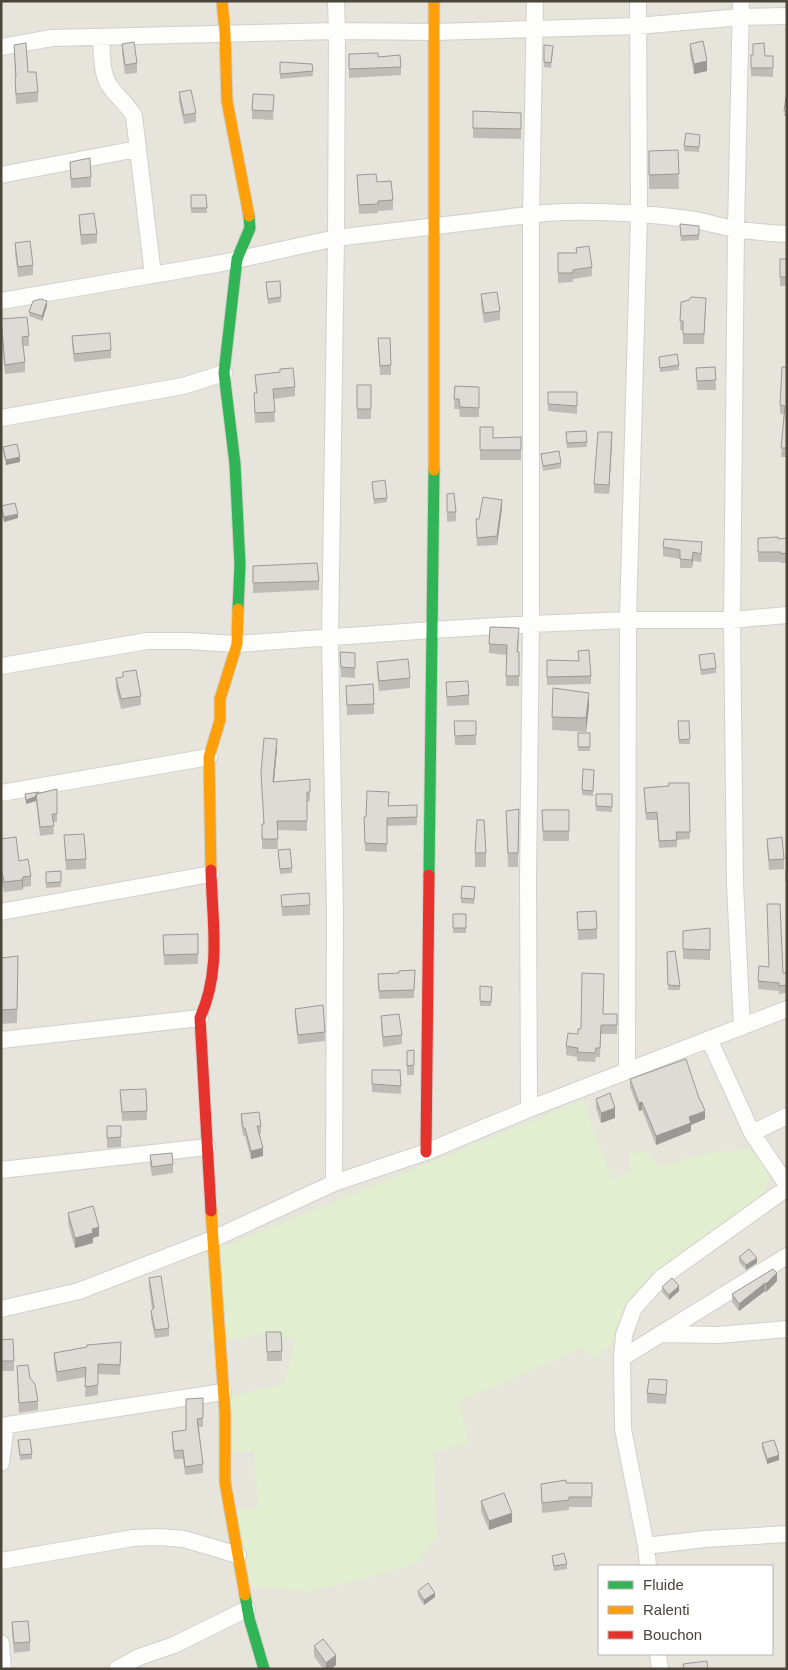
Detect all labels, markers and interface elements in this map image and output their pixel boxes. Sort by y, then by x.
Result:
legend [598,1565,773,1655]
text: Fluide [643,1576,684,1593]
text: Ralenti [643,1601,690,1618]
text: Bouchon [643,1626,702,1643]

